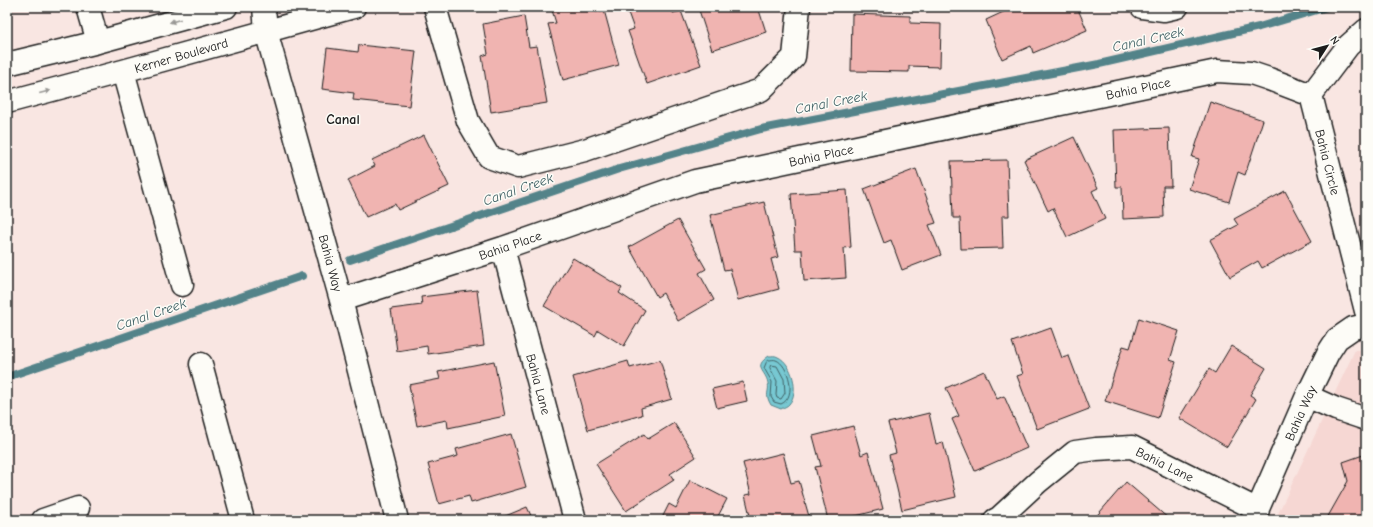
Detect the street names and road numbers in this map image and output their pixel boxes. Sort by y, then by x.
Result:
street label: Kerner Boulevard [133,35,230,76]
street label: Bahia Place [1105,74,1172,103]
street label: Bahia Circle [1312,128,1343,197]
street label: Bahia Place [788,141,855,170]
street label: Bahia Place [477,228,544,263]
street label: Bahia Way [316,233,345,294]
street label: Bahia Lane [523,352,554,417]
street label: Bahia Way [1282,383,1319,443]
street label: Bahia Lane [1133,444,1197,485]

